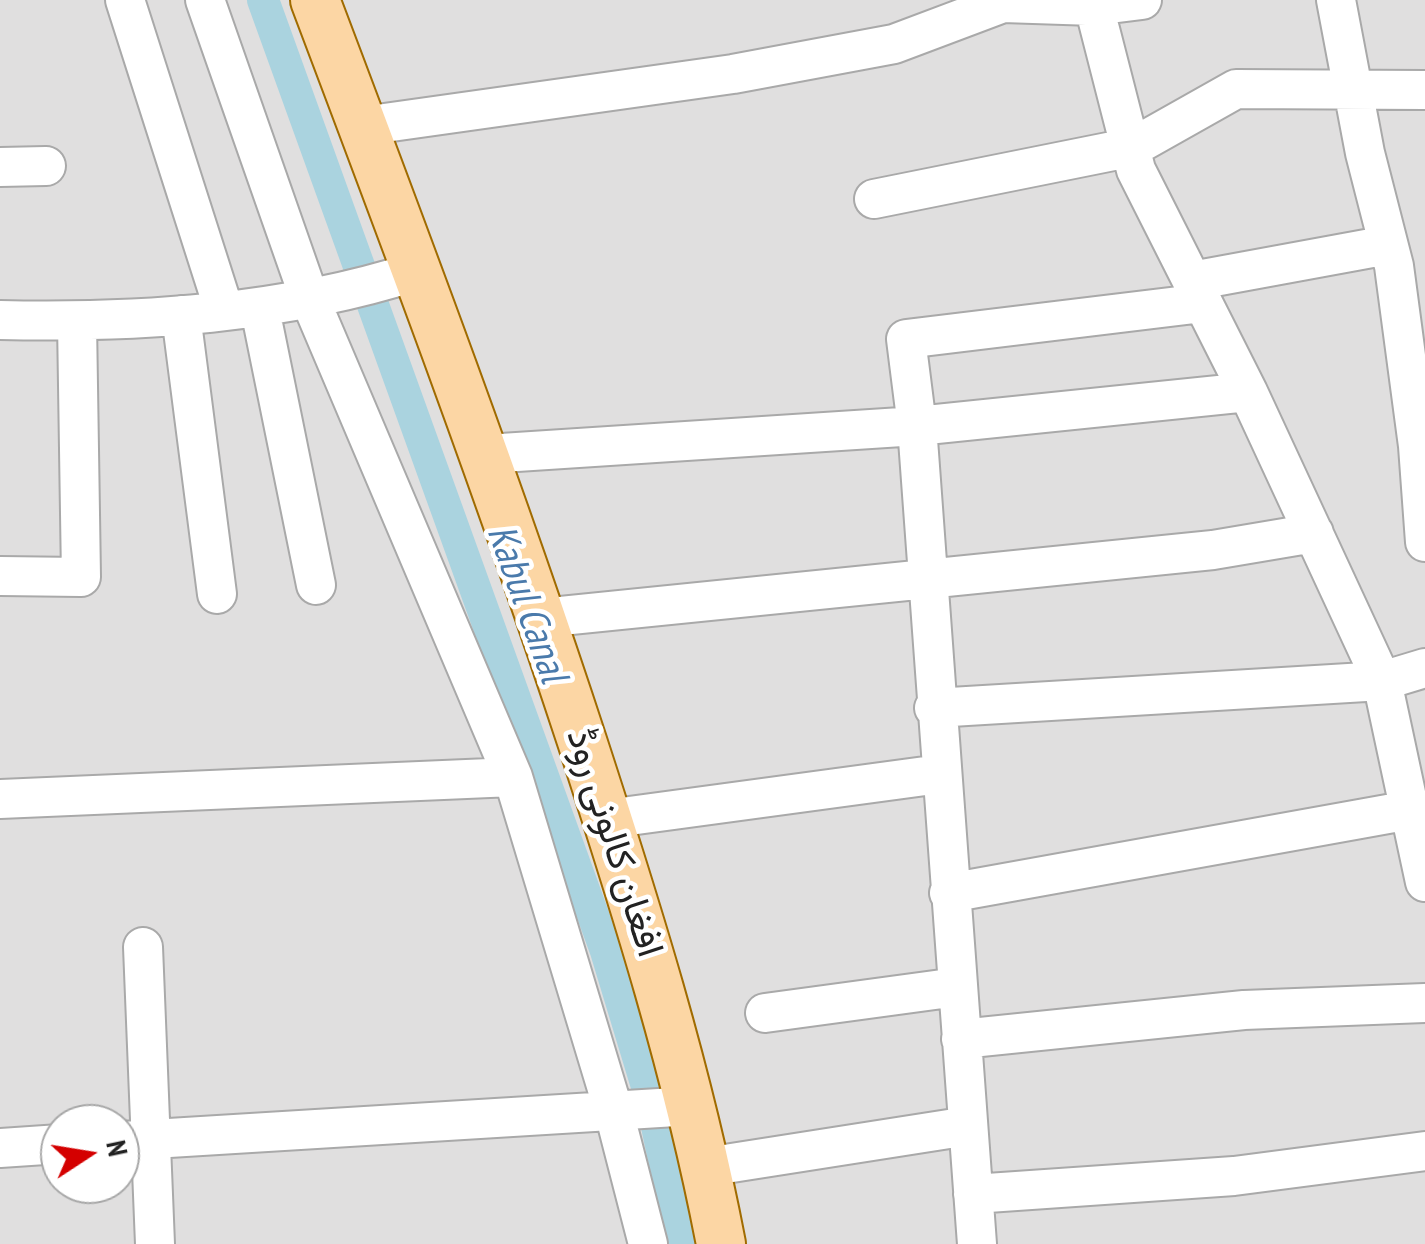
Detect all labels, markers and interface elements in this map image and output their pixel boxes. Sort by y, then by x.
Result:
water label: Kabul Canal [475,519,577,689]
street label: افغان کالونی روڈ [556,723,672,963]
north arrow [40,1104,140,1204]
text: N [98,1137,138,1159]

